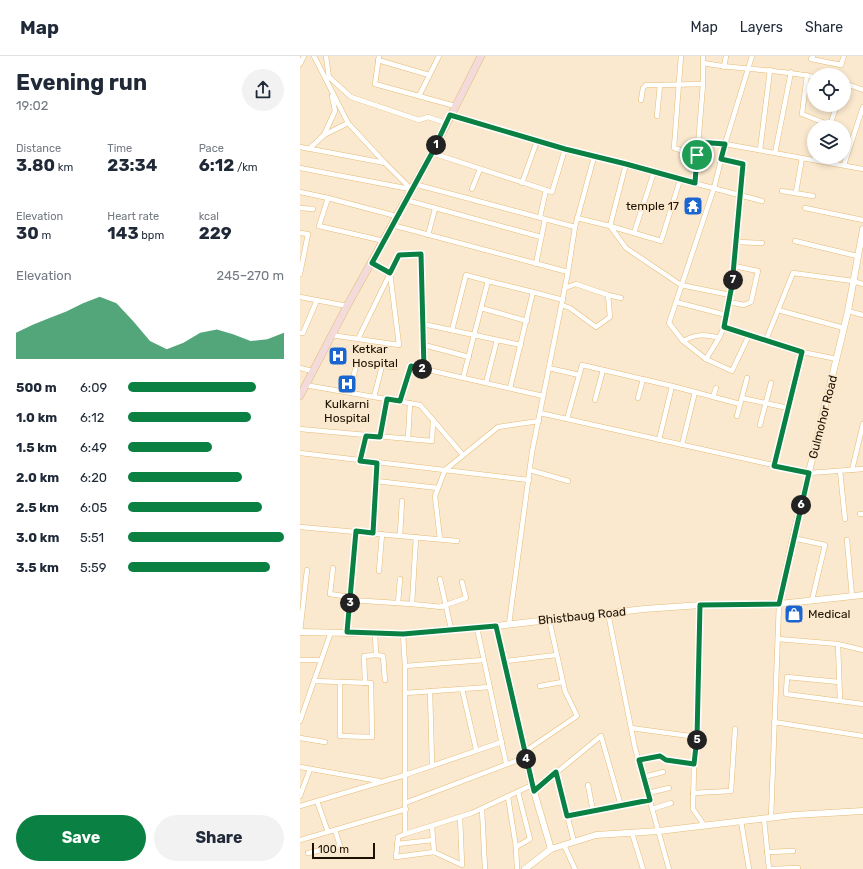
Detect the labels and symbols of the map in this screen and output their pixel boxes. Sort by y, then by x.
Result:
pin: 1 [426,135,446,155]
pin [680,138,714,172]
temple icon: temple 17 [682,195,704,217]
place label: temple 17 [626,199,679,213]
pin: 7 [723,270,743,290]
place label: Ketkar Hospital [352,342,398,370]
hospital icon: Ketkar Hospital [327,345,349,367]
pin: 2 [412,359,432,379]
hospital icon: Kulkarni Hospital [336,373,358,395]
street label: Gulmohor Road [806,374,840,460]
place label: Kulkarni Hospital [324,397,370,425]
pin: 6 [791,495,811,515]
pin: 3 [340,593,360,613]
shop icon: Medical [783,603,805,625]
street label: Bhistbaug Road [537,604,627,628]
place label: Medical [808,607,851,621]
pin: 5 [687,730,707,750]
pin: 4 [516,749,536,769]
scale bar [312,841,375,860]

